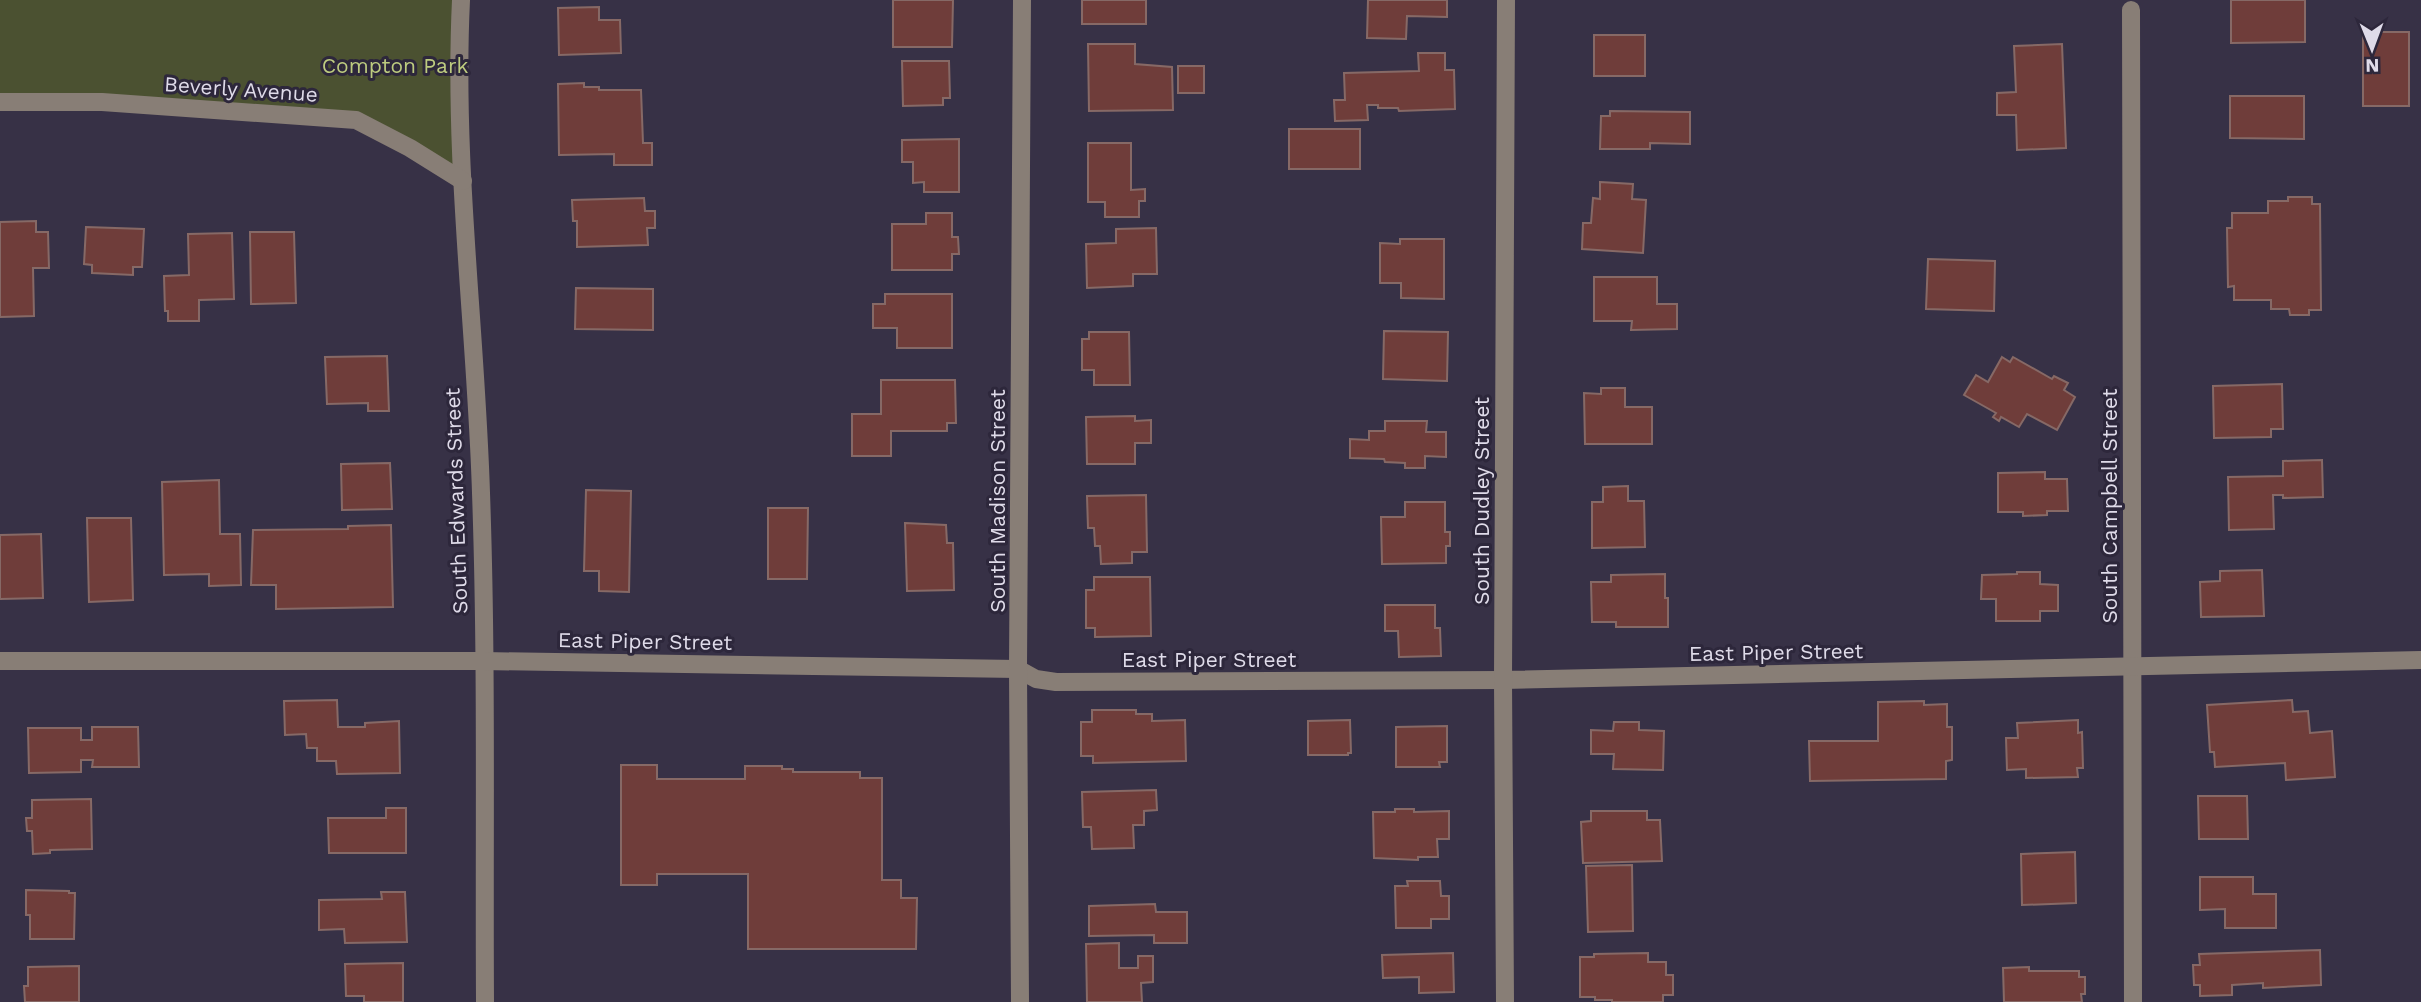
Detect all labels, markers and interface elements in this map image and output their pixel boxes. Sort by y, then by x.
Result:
north arrow [2337,14,2407,84]
park label: Compton Park [322,53,468,78]
text: N [2365,54,2380,77]
street label: Beverly Avenue [163,71,319,107]
street label: South Edwards Street [440,387,472,614]
street label: South Campbell Street [2097,388,2122,624]
street label: South Madison Street [985,389,1010,613]
street label: South Dudley Street [1469,397,1494,605]
street label: East Piper Street [558,627,733,655]
street label: East Piper Street [1689,638,1864,666]
street label: East Piper Street [1122,647,1296,672]

